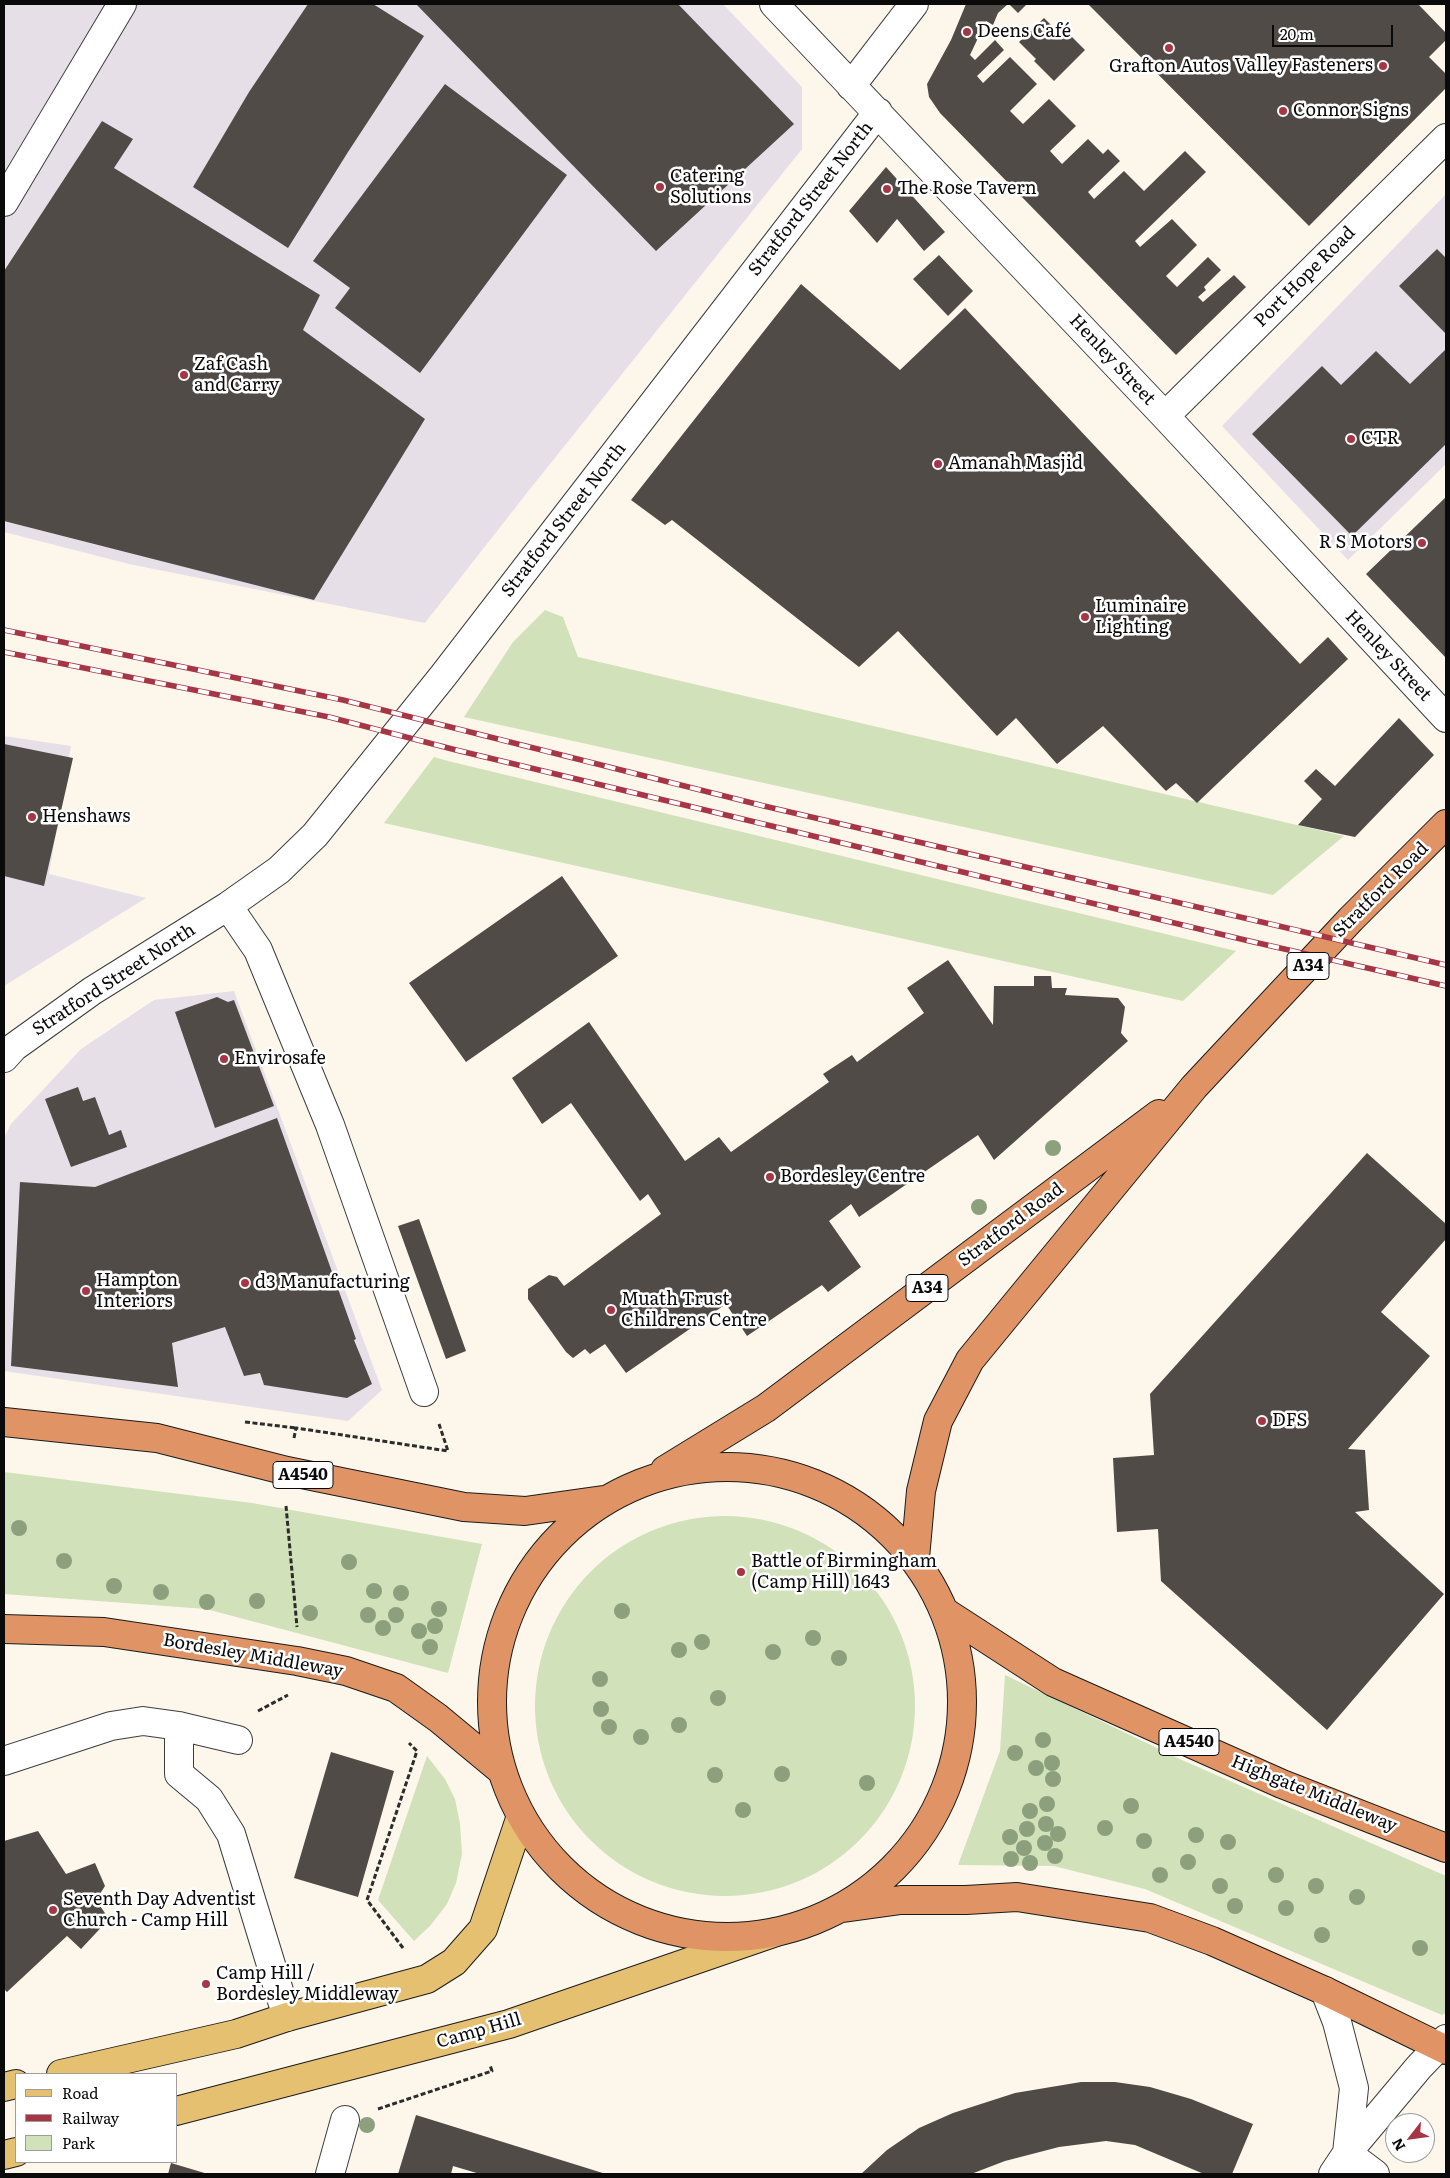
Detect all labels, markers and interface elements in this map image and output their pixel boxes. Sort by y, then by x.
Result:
scale bar [1275,15,1396,47]
place label: Deens Café [977,21,1071,43]
text: 20 m [1280,22,1314,45]
marker: Deens Café [961,26,973,38]
marker: Grafton Autos [1163,42,1175,54]
place label: Valley Fasteners [1235,55,1373,77]
place label: Grafton Autos [1109,56,1229,78]
marker: Valley Fasteners [1377,60,1389,72]
place label: Connor Signs [1293,100,1409,122]
marker: Connor Signs [1277,105,1289,117]
street label: Stratford Street North [744,118,878,280]
place label: Catering Solutions [670,166,751,208]
place label: The Rose Tavern [897,178,1037,200]
marker: Catering Solutions [654,181,666,193]
marker: The Rose Tavern [881,183,893,195]
street label: Port Hope Road [1250,222,1360,332]
street label: Henley Street [1064,310,1160,410]
place label: Zaf Cash and Carry [194,354,279,396]
marker: Zaf Cash and Carry [178,369,190,381]
place label: CTR [1361,428,1399,450]
marker: CTR [1345,433,1357,445]
street label: Stratford Street North [497,439,631,601]
place label: Amanah Masjid [948,453,1083,475]
marker: Amanah Masjid [932,458,944,470]
place label: R S Motors [1319,532,1412,554]
marker: R S Motors [1416,537,1428,549]
place label: Luminaire Lighting [1095,596,1186,638]
street label: Henley Street [1340,606,1436,706]
marker: Luminaire Lighting [1079,611,1091,623]
place label: Henshaws [42,806,130,828]
marker: Henshaws [26,811,38,823]
street label: Stratford Road [1329,838,1433,942]
street label: Stratford Street North [29,919,199,1041]
road number: A34 [1287,952,1329,979]
place label: Envirosafe [234,1048,326,1070]
marker: Envirosafe [218,1053,230,1065]
place label: Bordesley Centre [780,1166,925,1188]
marker: Bordesley Centre [764,1171,776,1183]
street label: Stratford Road [954,1178,1068,1272]
place label: Hampton Interiors [96,1270,178,1312]
place label: d3 Manufacturing [255,1272,410,1294]
road number: A34 [906,1275,948,1302]
marker: d3 Manufacturing [239,1277,251,1289]
marker: Hampton Interiors [80,1285,92,1297]
place label: Muath Trust Childrens Centre [621,1289,767,1332]
marker: Muath Trust Childrens Centre [605,1304,617,1316]
place label: DFS [1272,1410,1307,1432]
marker: DFS [1256,1415,1268,1427]
road number: A4540 [273,1462,333,1488]
place label: Battle of Birmingham (Camp Hill) 1643 [751,1551,937,1594]
marker: Battle of Birmingham (Camp Hill) 1643 [735,1566,747,1578]
street label: Bordesley Middleway [161,1630,345,1682]
road number: A4540 [1159,1728,1219,1755]
street label: Highgate Middleway [1228,1751,1400,1837]
place label: Seventh Day Adventist Church - Camp Hill [63,1889,256,1932]
marker: Seventh Day Adventist Church - Camp Hill [47,1904,59,1916]
place label: Camp Hill / Bordesley Middleway [216,1963,399,2006]
marker: Camp Hill / Bordesley Middleway [200,1978,212,1990]
street label: Camp Hill [434,2009,524,2053]
legend [15,2073,178,2163]
text: Road [62,2081,98,2104]
text: Railway [62,2106,119,2129]
north arrow [1385,2113,1435,2163]
text: Park [62,2131,95,2154]
text: N [1386,2135,1409,2155]

